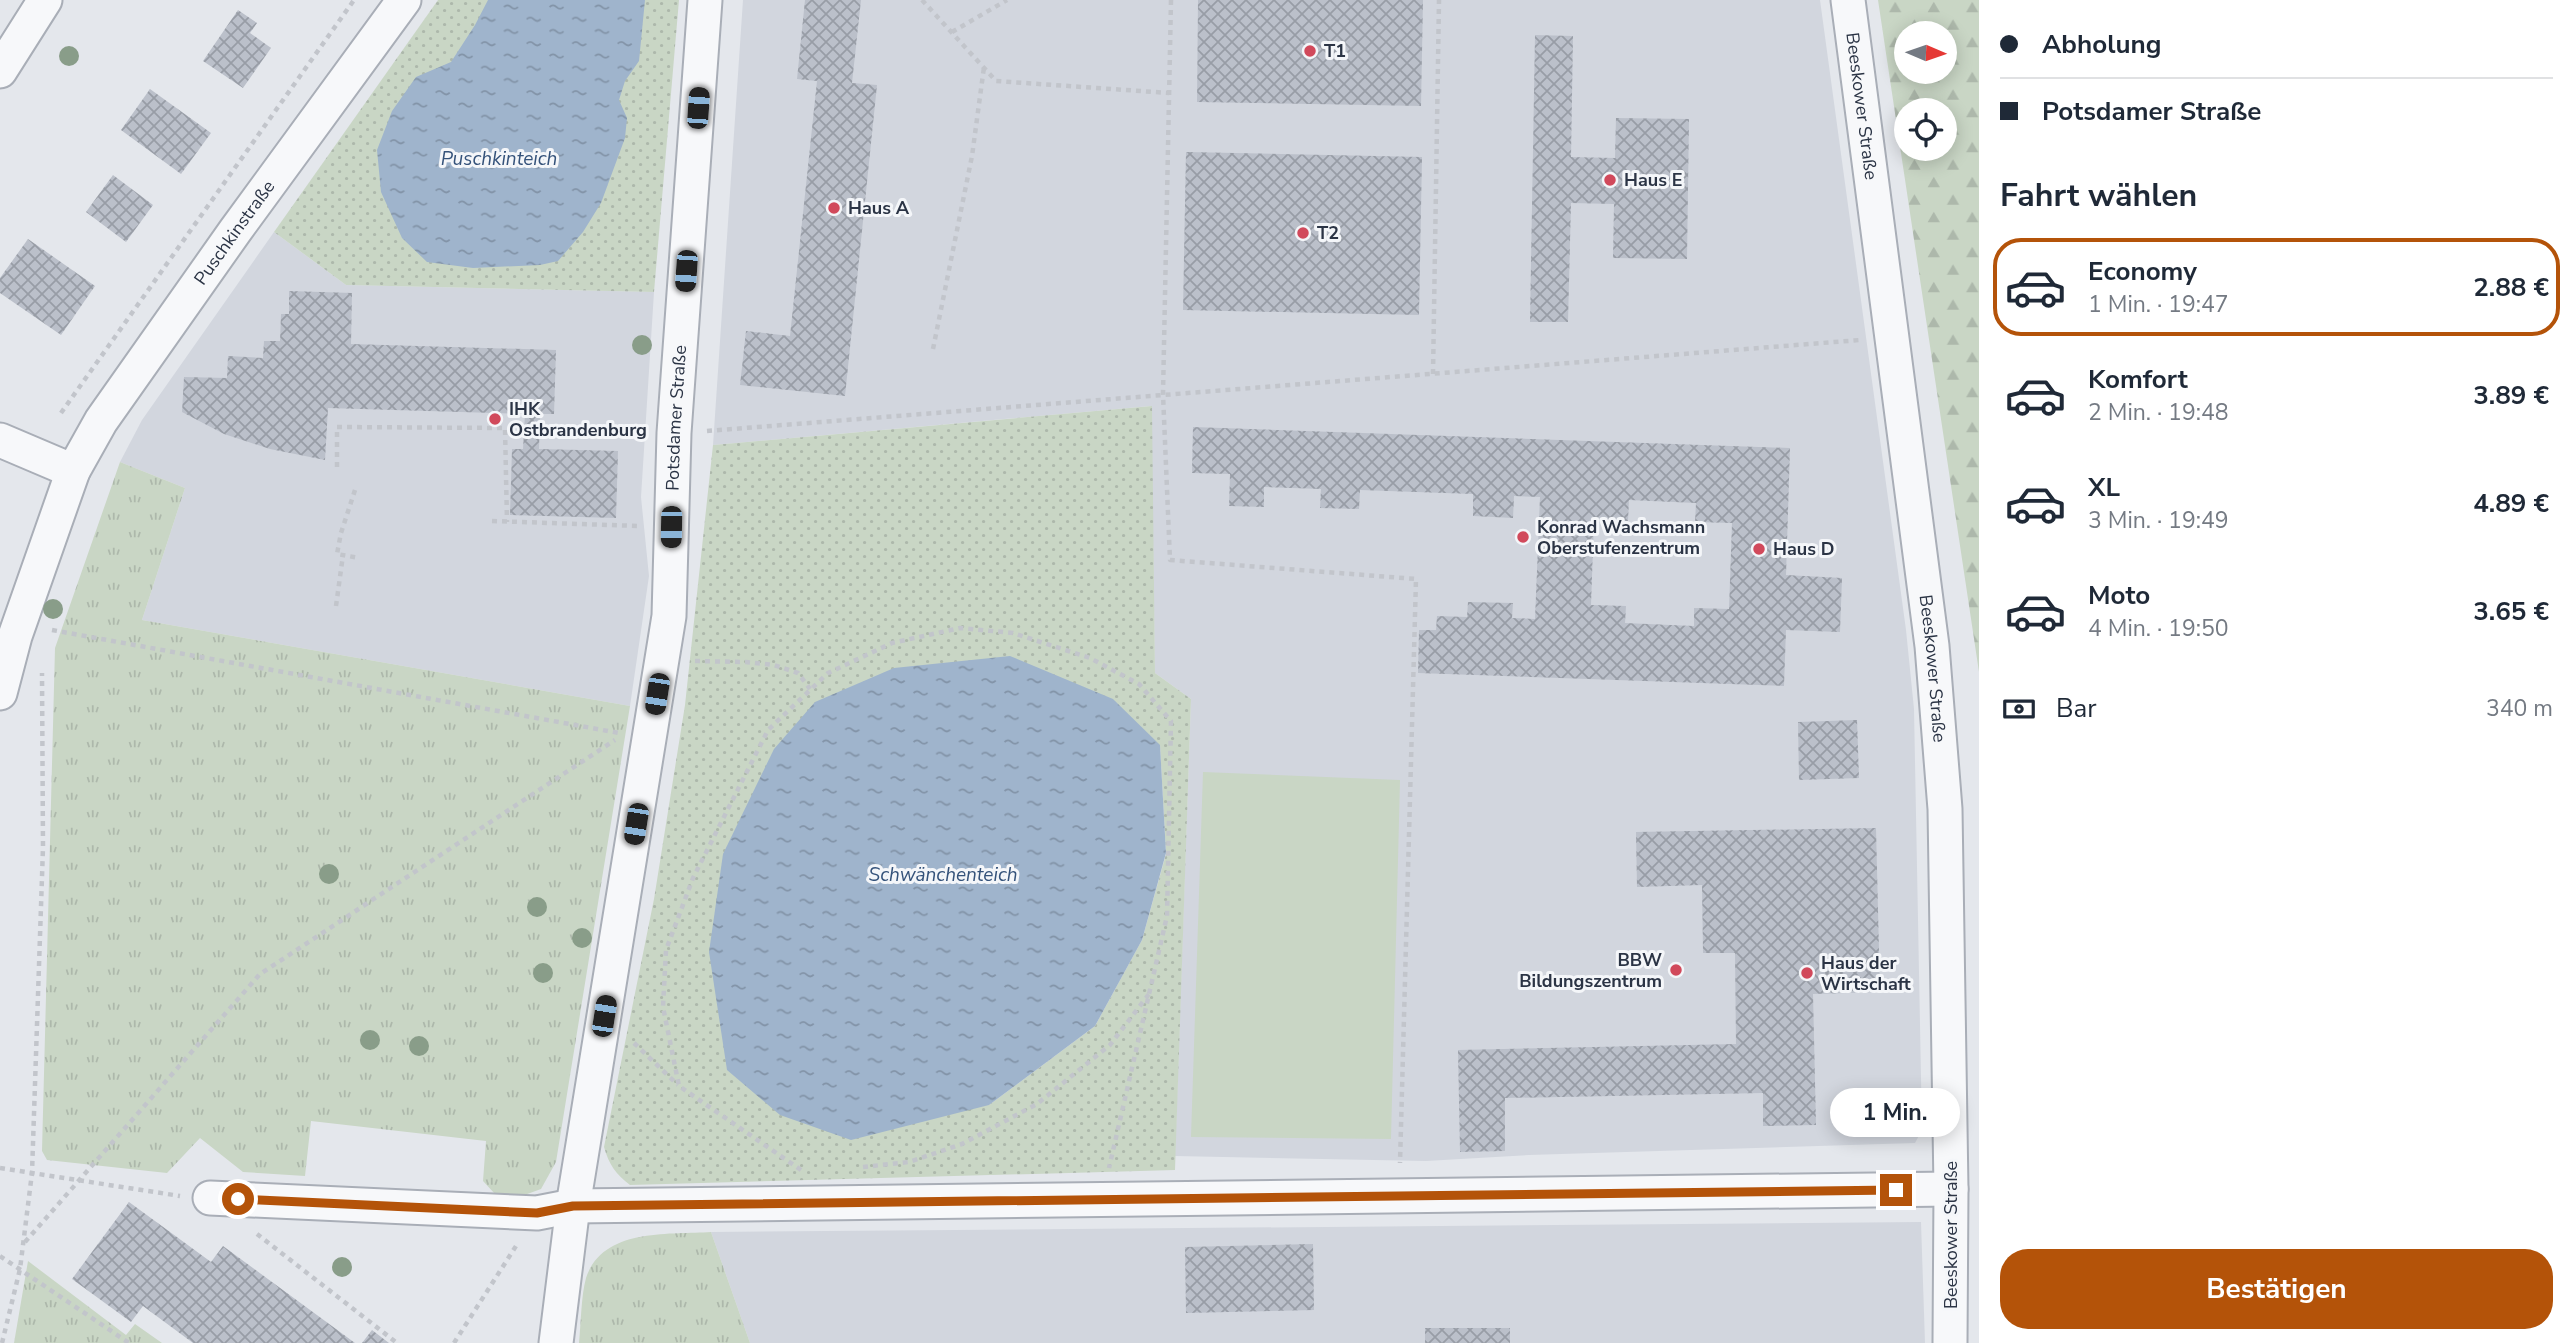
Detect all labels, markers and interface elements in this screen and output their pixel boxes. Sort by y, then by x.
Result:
north arrow [1894,21,1956,84]
map controls [1894,21,1957,161]
text: Abholung [2042,27,2161,62]
street label: Beeskower Straße [1840,31,1883,181]
place label: T1 [1324,39,1346,63]
marker: T1 [1302,43,1318,59]
car [687,86,710,130]
text: Potsdamer Straße [2042,94,2261,129]
button: locate [1894,98,1957,161]
water label: Puschkinteich [441,146,557,172]
place label: Haus E [1624,168,1683,192]
marker: Haus E [1602,172,1618,188]
text: Fahrt wählen [2000,174,2197,217]
street label: Puschkinstraße [189,175,280,290]
place label: Haus A [848,196,910,220]
marker: Haus A [826,200,842,216]
place label: T2 [1317,221,1339,245]
marker: T2 [1295,225,1311,241]
car [675,249,698,293]
text: Economy [2088,254,2197,289]
icon: car [2004,256,2067,319]
text: 2.88 € [2473,270,2549,305]
text: 1 Min. · 19:47 [2088,289,2229,320]
street label: Potsdamer Straße [660,344,692,491]
text: Komfort [2088,362,2188,397]
icon: car [2004,364,2067,427]
text: 3.89 € [2473,378,2549,413]
place label: IHK Ostbrandenburg [509,397,647,442]
text: 2 Min. · 19:48 [2088,397,2229,428]
marker: IHK Ostbrandenburg [487,411,503,427]
text: XL [2088,470,2120,505]
icon: car [2004,472,2067,535]
text: 4.89 € [2473,486,2549,521]
text: 3 Min. · 19:49 [2088,505,2229,536]
car [661,506,682,548]
place label: Konrad Wachsmann Oberstufenzentrum [1537,515,1705,560]
marker: Konrad Wachsmann Oberstufenzentrum [1515,529,1531,545]
place label: Haus D [1773,537,1835,561]
marker: Haus D [1751,541,1767,557]
text: Moto [2088,578,2150,613]
icon: car [2004,580,2067,643]
street label: Beeskower Straße [1913,593,1952,743]
text: 3.65 € [2473,594,2549,629]
text: 4 Min. · 19:50 [2088,613,2229,644]
car [644,672,671,716]
icon: cash [2000,690,2038,728]
text: Bar [2056,691,2097,726]
text: 340 m [2486,693,2553,724]
car [623,802,650,846]
water label: Schwänchenteich [869,862,1017,888]
place label: BBW Bildungszentrum [1519,948,1662,993]
place label: Haus der Wirtschaft [1821,951,1911,996]
marker: BBW Bildungszentrum [1668,962,1684,978]
marker: Haus der Wirtschaft [1799,965,1815,981]
car [591,994,618,1038]
callout: 1 Min. [1831,1088,1961,1138]
text: 1 Min. [1863,1097,1928,1128]
street label: Beeskower Straße [1939,1161,1963,1309]
route end [1880,1174,1912,1206]
route start [222,1183,254,1215]
button: Bestätigen [2000,1249,2553,1329]

